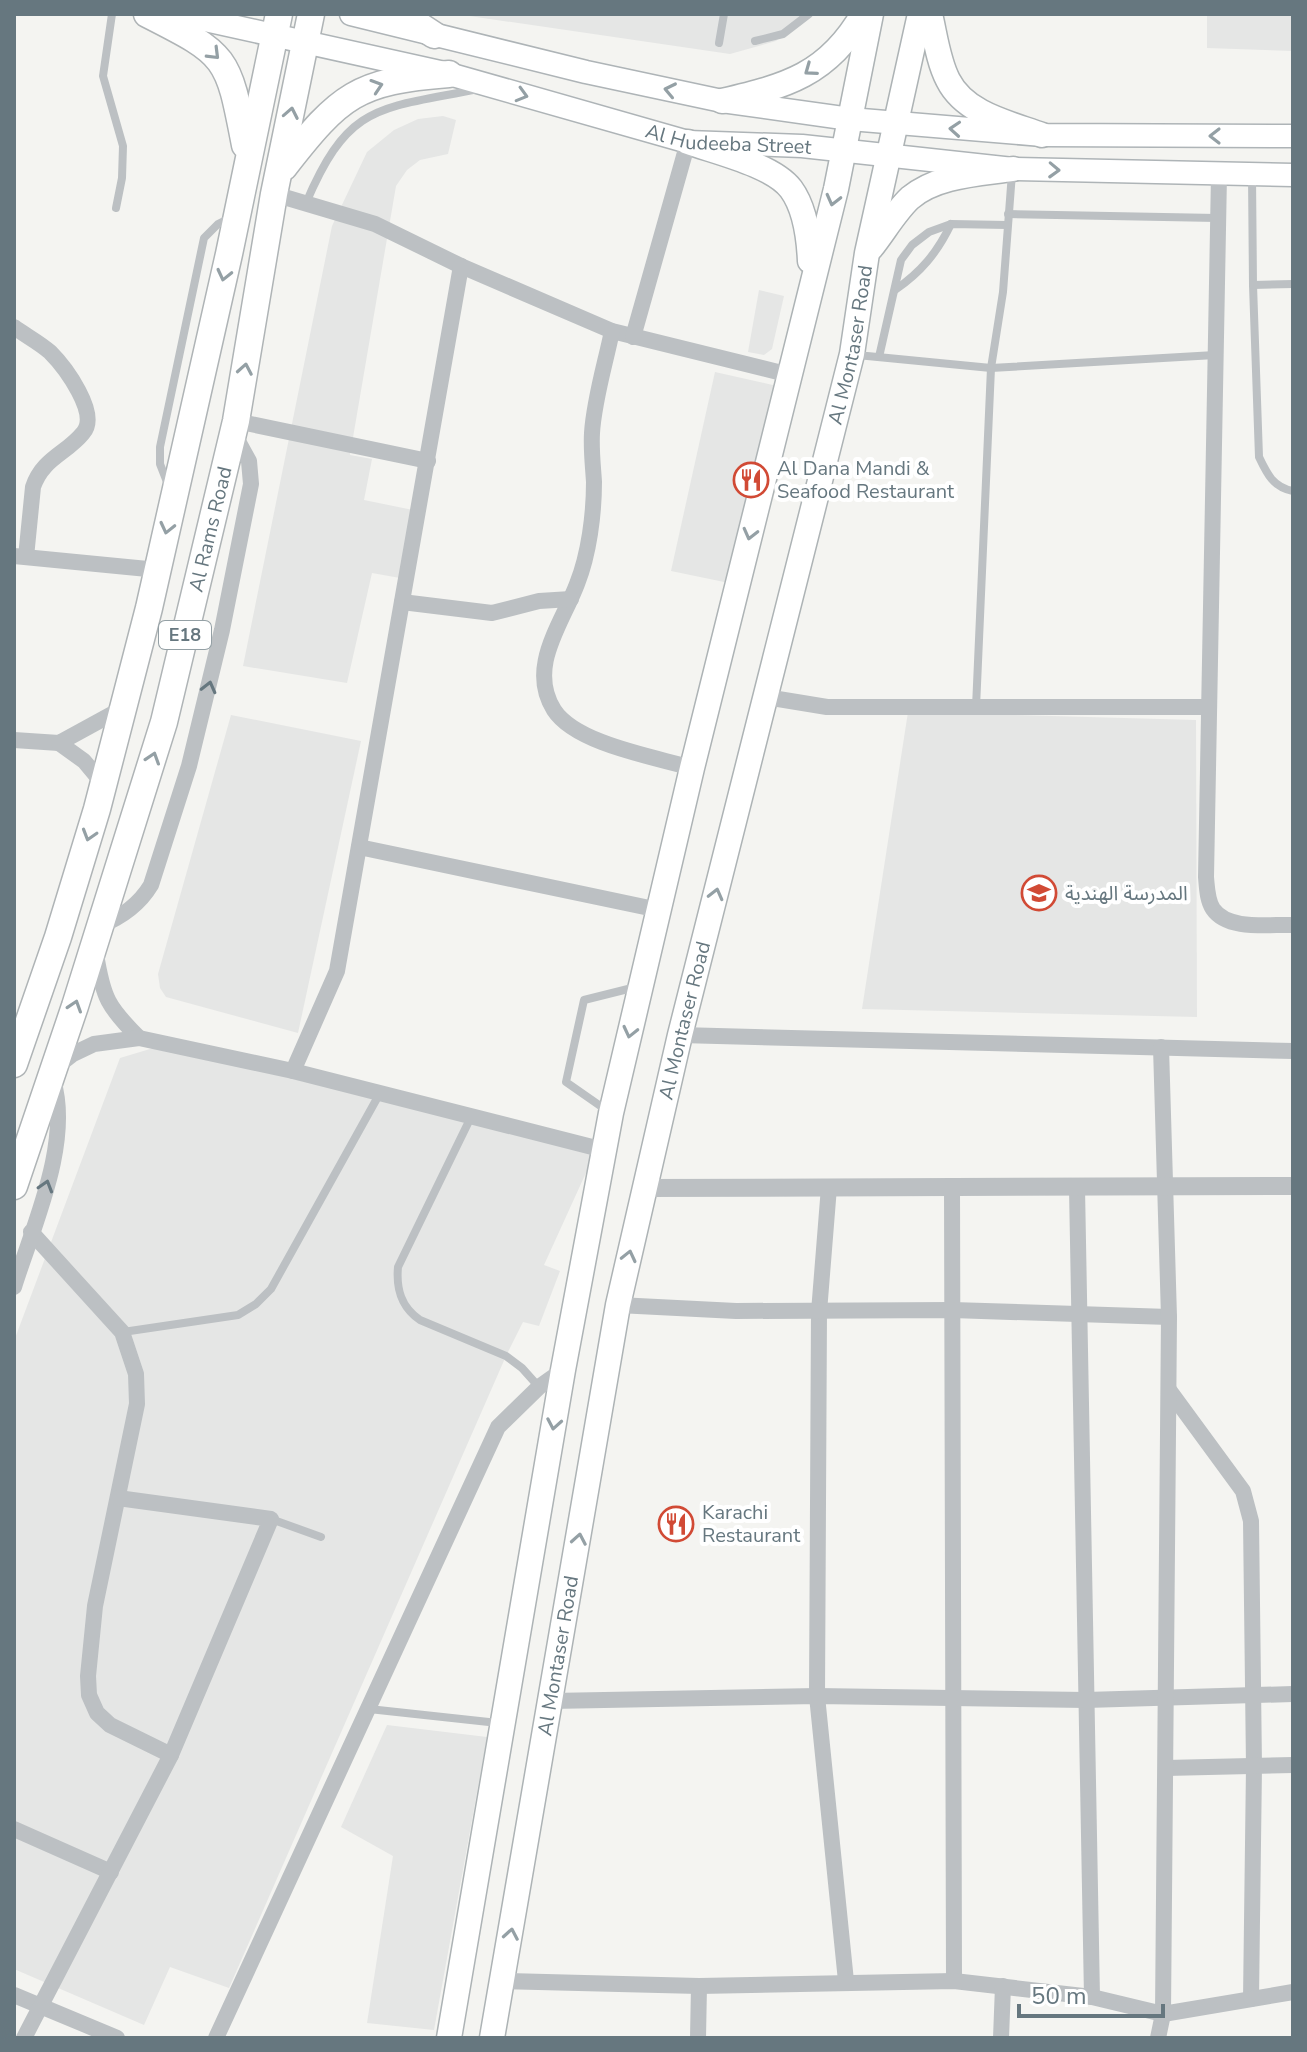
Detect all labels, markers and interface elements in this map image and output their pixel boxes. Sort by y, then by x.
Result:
one-way arrow [204,45,219,59]
one-way arrow [805,60,819,75]
one-way arrow [369,79,383,95]
one-way arrow [664,82,677,99]
one-way arrow [515,86,529,102]
one-way arrow [282,107,299,120]
street label: Al Hudeeba Street [642,117,814,161]
one-way arrow [948,121,961,138]
one-way arrow [1208,127,1221,145]
one-way arrow [1048,161,1061,179]
one-way arrow [826,193,843,207]
street label: Al Montaser Road [821,263,879,427]
one-way arrow [216,267,233,281]
one-way arrow [235,362,252,376]
place label: Al Dana Mandi & Seafood Restaurant [777,455,955,505]
restaurant icon: Al Dana Mandi & Seafood Restaurant [732,461,770,499]
street label: Al Rams Road [182,464,238,595]
one-way arrow [159,521,176,535]
one-way arrow [743,527,760,540]
road number: E18 [159,621,211,649]
one-way arrow [199,680,216,694]
one-way arrow [144,752,160,765]
one-way arrow [82,827,98,841]
school or university icon: المدرسة الهندية [1020,874,1058,912]
place label: المدرسة الهندية [1065,880,1188,907]
one-way arrow [706,888,723,902]
street label: Al Montaser Road [652,938,717,1102]
one-way arrow [66,1000,82,1013]
one-way arrow [622,1024,639,1038]
one-way arrow [36,1180,52,1194]
one-way arrow [620,1250,637,1263]
one-way arrow [546,1418,563,1431]
place label: Karachi Restaurant [702,1499,801,1549]
restaurant icon: Karachi Restaurant [657,1505,695,1543]
one-way arrow [569,1533,586,1546]
street label: Al Montaser Road [531,1573,585,1738]
one-way arrow [501,1927,518,1940]
scale bar [1019,1968,1163,2018]
text: 50 m [1031,1980,1087,2012]

